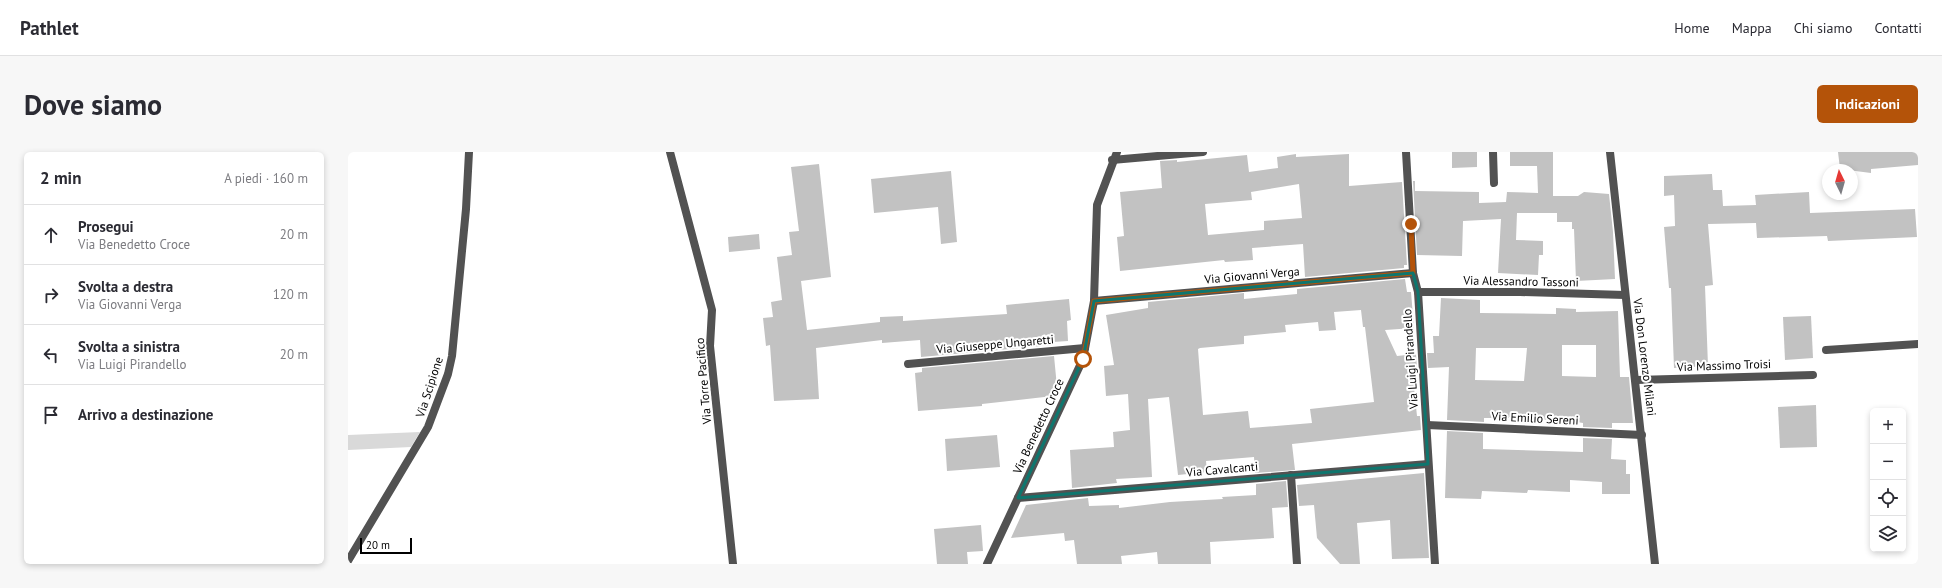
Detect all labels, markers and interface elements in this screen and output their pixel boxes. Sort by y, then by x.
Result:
text: Pathlet [20,16,79,40]
text: Home [1674,19,1710,37]
text: Mappa [1732,19,1772,37]
text: Chi siamo [1794,19,1852,37]
text: Contatti [1874,19,1922,37]
button: Indicazioni [1817,85,1918,123]
text: Dove siamo [24,86,162,123]
north arrow [1822,164,1858,200]
text: 2 min [40,167,81,189]
text: A piedi · 160 m [224,170,308,187]
route end [1402,215,1420,233]
text: Prosegui [78,217,134,236]
icon: ahead [40,224,62,246]
text: 20 m [280,226,308,243]
text: Via Benedetto Croce [78,236,190,253]
street label: Via Giovanni Verga [1203,263,1300,287]
street label: Via Alessandro Tassoni [1462,272,1579,290]
text: Svolta a destra [78,277,173,296]
icon: right [40,284,62,306]
text: 120 m [273,286,308,303]
text: Via Giovanni Verga [78,296,182,313]
street label: Via Don Lorenzo Milani [1630,296,1660,417]
street label: Via Luigi Pirandello [1399,308,1421,411]
street label: Via Giuseppe Ungaretti [935,331,1054,357]
text: Svolta a sinistra [78,337,180,356]
street label: Via Torre Pacifico [692,337,714,426]
icon: left [40,344,62,366]
text: 20 m [280,346,308,363]
route start [1074,350,1092,368]
street label: Via Scipione [412,355,446,420]
text: Via Luigi Pirandello [78,356,187,373]
street label: Via Massimo Troisi [1676,356,1771,374]
street label: Via Benedetto Croce [1009,376,1067,477]
icon: arrive [40,404,62,426]
text: Arrivo a destinazione [78,405,213,424]
street label: Via Emilio Sereni [1490,408,1579,428]
map controls [1870,408,1906,552]
button: + [1870,408,1906,444]
button: − [1870,444,1906,480]
street label: Via Cavalcanti [1184,458,1259,480]
button: locate [1870,480,1906,516]
button: layers [1870,516,1906,552]
scale bar [360,536,412,555]
text: 20 m [366,538,390,552]

